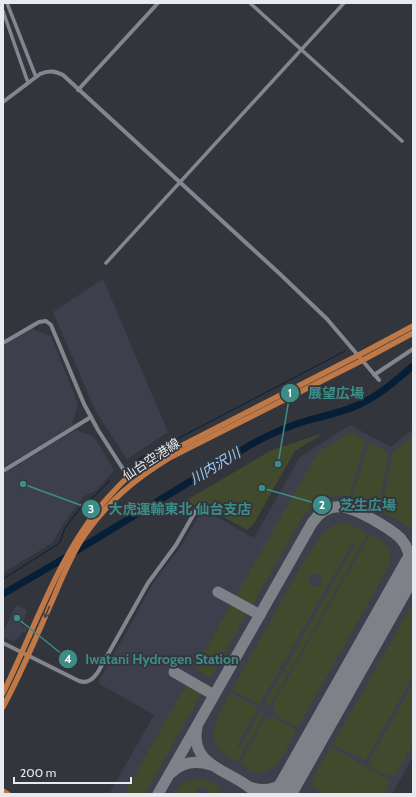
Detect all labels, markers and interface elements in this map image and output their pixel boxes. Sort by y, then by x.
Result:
callout: 展望広場 [280,380,372,406]
text: 展望広場 [308,384,364,402]
text: 1 [288,385,292,400]
street label: 仙台空港線 [119,435,183,483]
water label: 川内沢川 [186,443,245,488]
callout: 芝生広場 [312,492,404,518]
callout: 大虎運輸東北 仙台支店 [81,496,260,522]
text: 芝生広場 [340,496,396,514]
text: 2 [319,497,325,512]
text: 大虎運輸東北 仙台支店 [108,500,252,518]
text: 3 [88,501,94,516]
one-way arrow [43,605,50,617]
callout: Iwatani Hydrogen Station [58,646,247,672]
text: Iwatani Hydrogen Station [85,650,239,668]
text: 4 [64,651,72,666]
scale bar [14,759,131,785]
text: 200 m [20,765,56,780]

